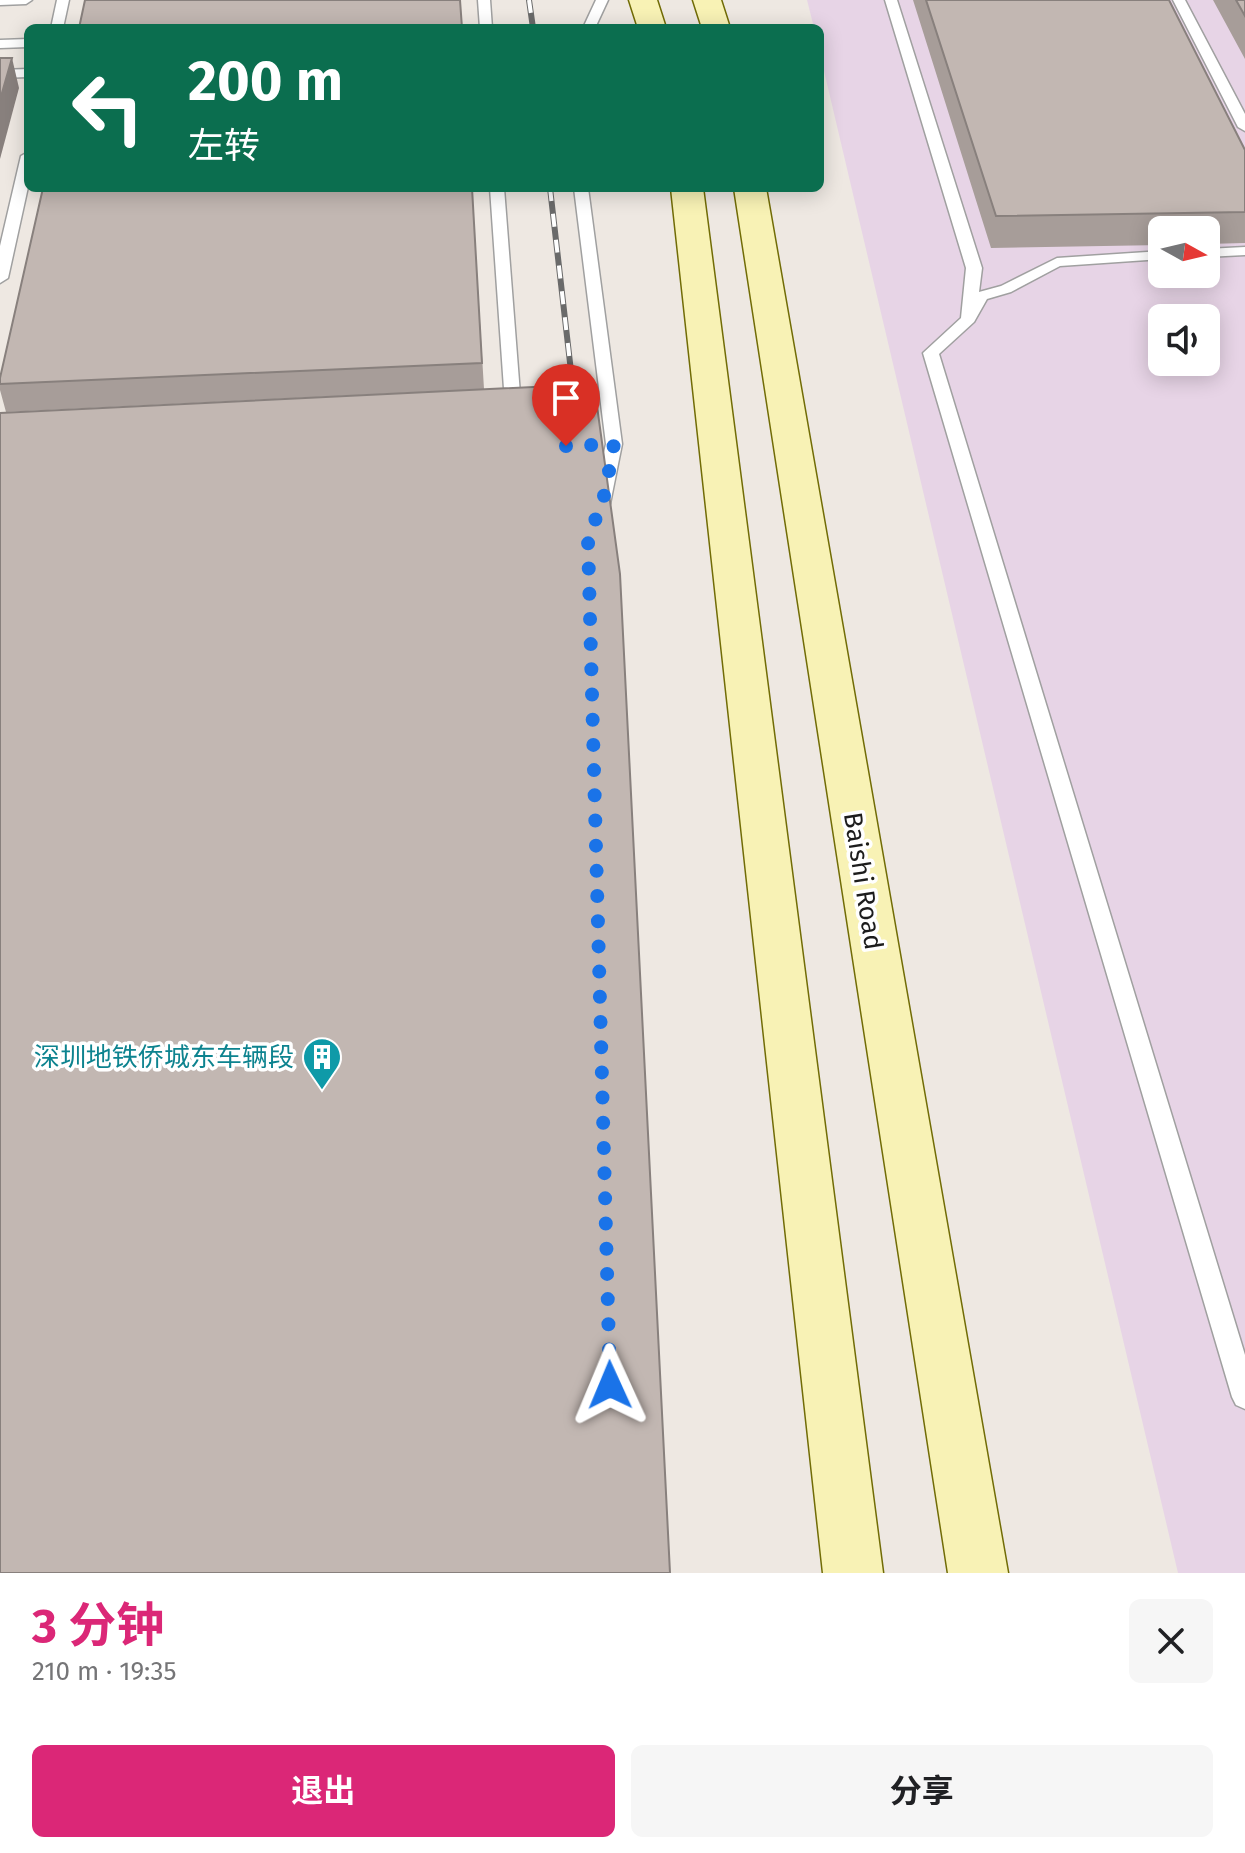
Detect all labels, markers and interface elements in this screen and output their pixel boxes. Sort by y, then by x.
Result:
text: 200 m [188,48,343,115]
icon: left [56,56,160,160]
text: 左转 [188,124,260,168]
north arrow [1148,216,1220,288]
map controls [1148,216,1220,376]
button: sound [1148,304,1220,376]
pin [532,364,600,446]
icon: arrive [544,376,588,420]
street label: Baishi Road [837,810,889,952]
building icon: 深圳地铁侨城东车辆段 [301,1036,343,1091]
place label: 深圳地铁侨城东车辆段 [34,1042,294,1073]
position arrow [568,1343,652,1427]
text: 3 分钟 [32,1597,164,1655]
button: close [1129,1599,1213,1683]
text: 210 m · 19:35 [32,1656,177,1687]
button: 退出 [32,1745,615,1837]
button: 分享 [631,1745,1213,1837]

